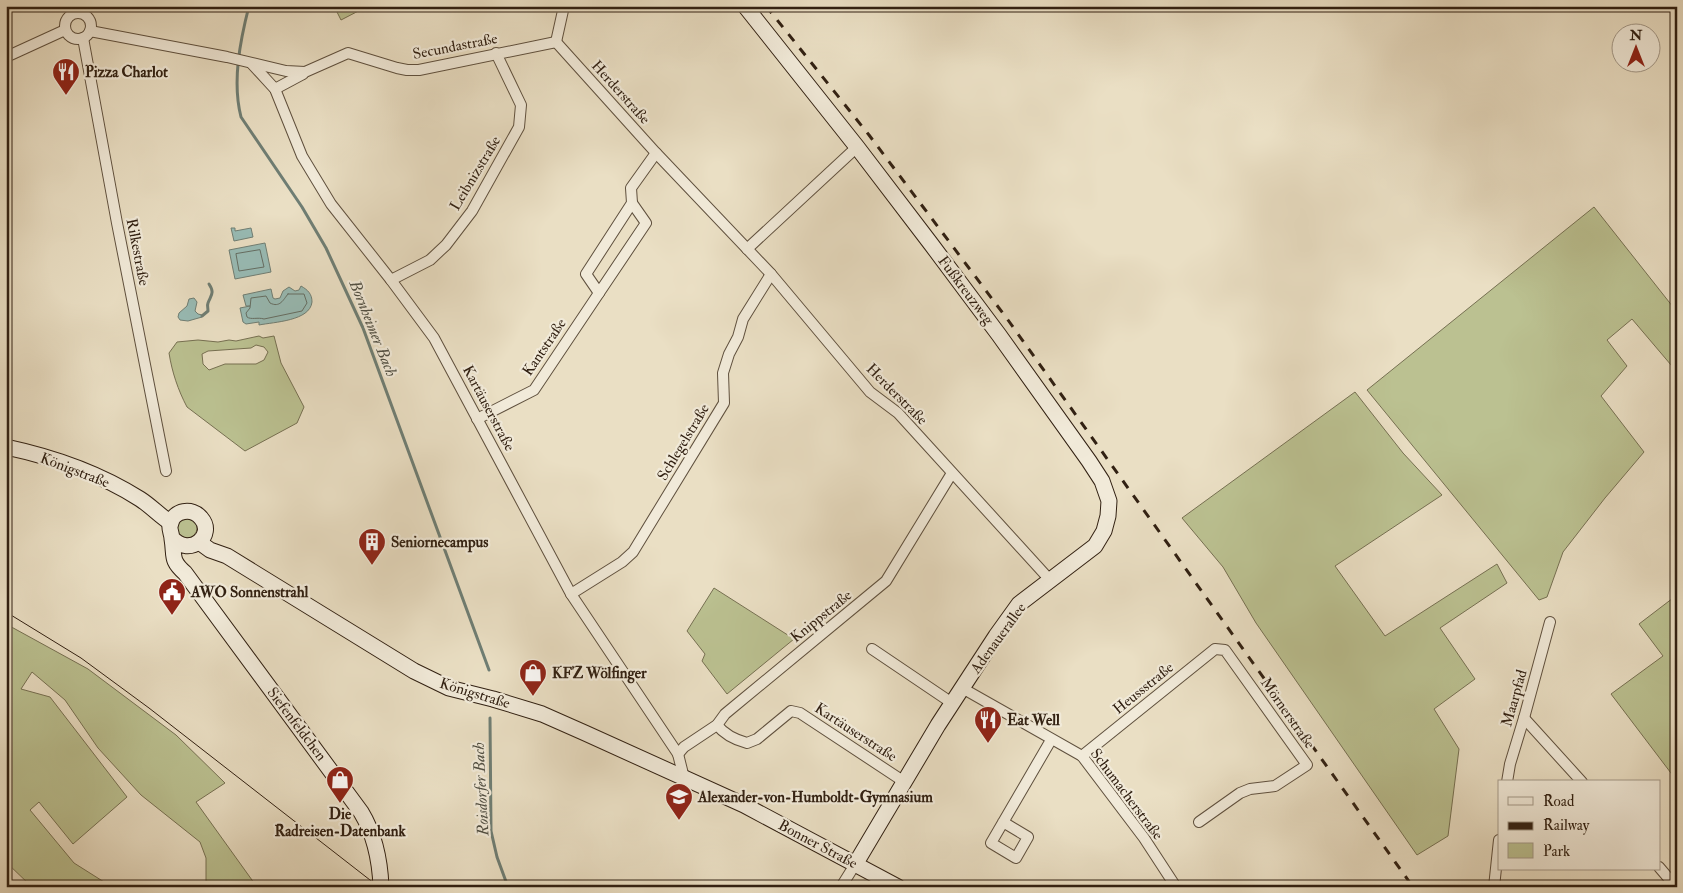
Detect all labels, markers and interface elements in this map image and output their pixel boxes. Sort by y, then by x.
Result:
north arrow [1610,22,1660,72]
text: N [1629,27,1643,44]
street label: Secundastraße [411,29,499,64]
restaurant icon: Pizza Charlot [51,57,81,96]
street label: Herderstraße [587,57,654,128]
place label: Pizza Charlot [85,63,168,82]
street label: Leibnizstraße [446,133,505,214]
street label: Rilkestraße [122,217,153,287]
street label: Fußkreuzweg [933,252,998,329]
water label: Bornheimer Bach [344,276,401,379]
street label: Kantstraße [518,315,571,380]
street label: Herderstraße [862,360,931,429]
street label: Kartäuserstraße [458,362,519,454]
street label: Schlegelstraße [653,401,714,484]
street label: Königstraße [37,449,112,492]
building icon: Seniornecampus [357,527,387,566]
place label: Seniornecampus [391,533,488,553]
public building icon: AWO Sonnenstrahl [157,577,187,616]
place label: AWO Sonnenstrahl [190,583,309,602]
street label: Knippstraße [787,586,856,648]
street label: Adenauerallee [966,599,1030,678]
shop icon: KFZ Wölfinger [518,658,548,697]
street label: Heussstraße [1109,658,1177,719]
place label: KFZ Wölfinger [552,664,647,684]
street label: Maarpfad [1497,667,1533,729]
street label: Königstraße [437,674,512,713]
street label: Mörnerstraße [1256,674,1319,753]
street label: Siefenfeldchen [263,684,331,765]
street label: Kartäuserstraße [811,699,900,766]
restaurant icon: Eat Well [973,705,1003,744]
place label: Eat Well [1007,711,1060,730]
water label: Roisdorfer Bach [469,742,493,837]
street label: Schumacherstraße [1086,745,1167,844]
shop icon: Die Radreisen-Datenbank [325,765,355,804]
legend [1498,780,1660,870]
school or university icon: Alexander-von-Humboldt-Gymnasium [664,782,694,821]
place label: Alexander-von-Humboldt-Gymnasium [697,788,933,808]
text: Road [1543,792,1575,811]
place label: Die Radreisen-Datenbank [274,805,406,841]
street label: Bonner Straße [775,816,861,873]
text: Railway [1543,816,1590,835]
text: Park [1543,842,1570,861]

